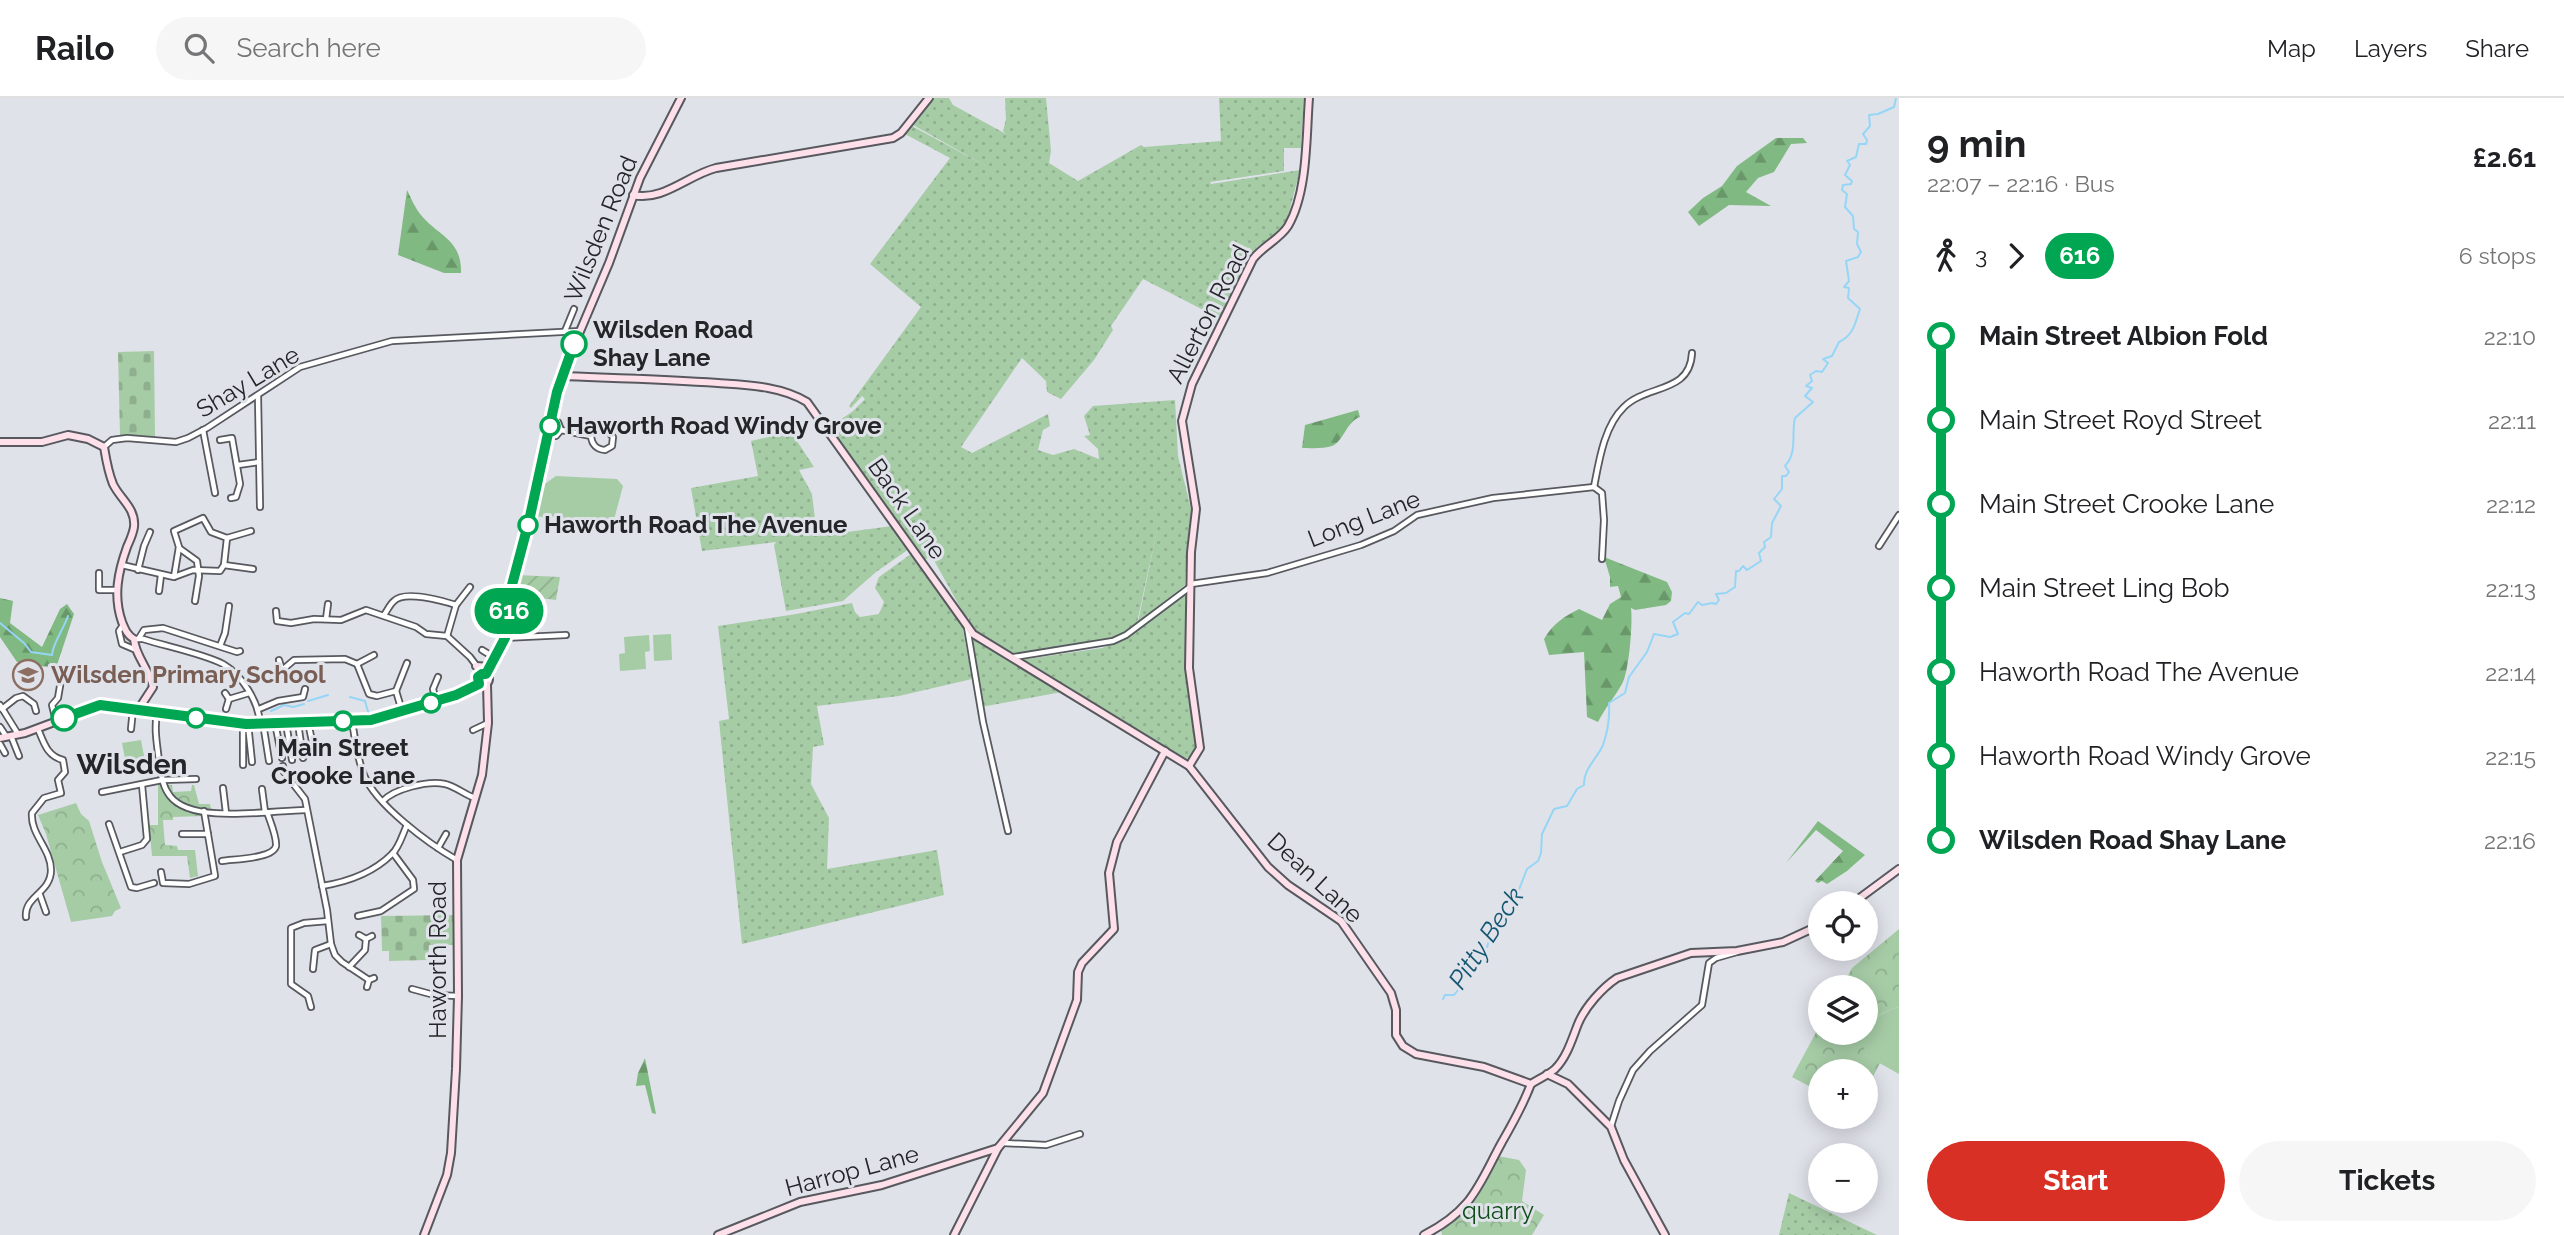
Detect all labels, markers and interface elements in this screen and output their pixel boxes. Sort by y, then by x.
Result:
search box [156,17,646,80]
text: Railo [35,29,114,68]
icon: search [180,29,218,67]
text: Search here [236,33,381,63]
text: Map [2267,34,2316,63]
text: Layers [2354,34,2427,63]
text: Share [2465,34,2529,63]
text: 9 min [1927,121,2027,166]
text: £2.61 [2473,143,2536,173]
street label: Wilsden Road [558,151,643,306]
text: 22:07 – 22:16 · Bus [1927,170,2115,197]
icon: walk [1927,237,1965,275]
icon: forward [1997,237,2035,275]
street label: Allerton Road [1160,240,1255,388]
text: 616 [2059,241,2100,270]
text: 3 [1975,242,1987,269]
text: 6 stops [2459,242,2536,269]
place label: Wilsden Road Shay Lane [593,315,753,372]
text: Main Street Albion Fold [1979,321,2268,351]
text: 22:10 [2484,323,2536,350]
marker: Wilsden Road Shay Lane [561,331,587,357]
street label: Shay Lane [191,340,304,424]
text: Main Street Royd Street [1979,405,2262,435]
text: 22:11 [2488,407,2536,434]
place label: Haworth Road Windy Grove [566,411,882,440]
marker: Haworth Road Windy Grove [540,416,560,436]
street label: Back Lane [862,453,953,565]
street label: Long Lane [1303,484,1424,553]
text: Main Street Crooke Lane [1979,489,2274,519]
text: 22:12 [2486,491,2536,518]
place label: Haworth Road The Avenue [544,510,847,539]
marker: Haworth Road The Avenue [518,515,538,535]
text: Main Street Ling Bob [1979,573,2230,603]
text: 22:13 [2486,575,2536,602]
line badge: 616 [469,588,549,634]
text: 616 [489,596,530,625]
text: Haworth Road The Avenue [1979,657,2299,687]
school or university icon: Wilsden Primary School [11,658,45,692]
text: 22:14 [2485,659,2536,686]
place label: Wilsden Primary School [51,660,326,689]
unlabelled marker [421,693,441,713]
unlabelled marker [51,705,77,731]
unlabelled marker [186,708,206,728]
marker: Main Street Crooke Lane [333,711,353,731]
place label: Main Street Crooke Lane [271,733,415,790]
text: Haworth Road Windy Grove [1979,741,2311,771]
text: 22:15 [2485,743,2536,770]
district label: Wilsden [76,748,188,781]
text: Wilsden Road Shay Lane [1979,825,2286,855]
street label: Dean Lane [1262,826,1369,929]
text: 22:16 [2484,827,2536,854]
street label: Haworth Road [423,881,452,1039]
water label: Pitty Beck [1442,882,1530,994]
map controls [1808,891,1878,1213]
button: locate [1808,891,1878,961]
button: layers [1808,975,1878,1045]
button: + [1808,1059,1878,1129]
street label: Harrop Lane [782,1139,922,1202]
button: Start [1927,1141,2225,1221]
button: Tickets [2239,1141,2536,1221]
button: − [1808,1143,1878,1213]
park label: quarry [1462,1196,1534,1225]

